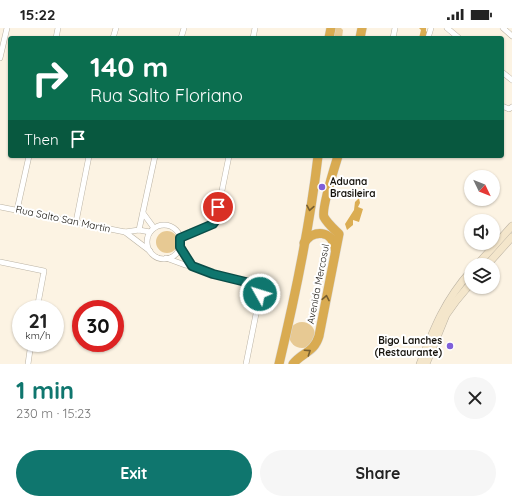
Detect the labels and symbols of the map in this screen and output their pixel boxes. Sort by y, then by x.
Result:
north arrow [464,170,500,206]
place label: Aduana Brasileira [330,175,376,200]
marker: Aduana Brasileira [317,182,327,192]
pin [201,190,235,224]
street label: Rua Salto San Martin [14,203,112,235]
one-way arrow [307,205,315,212]
street label: Avenida Mercosul [304,243,332,325]
position arrow [239,273,281,315]
one-way arrow [322,295,330,301]
speed limit sign: 30 [72,300,124,352]
place label: Bigo Lanches (Restaurante) [375,334,442,359]
marker: Bigo Lanches (Restaurante) [445,341,455,351]
one-way arrow [304,349,311,356]

